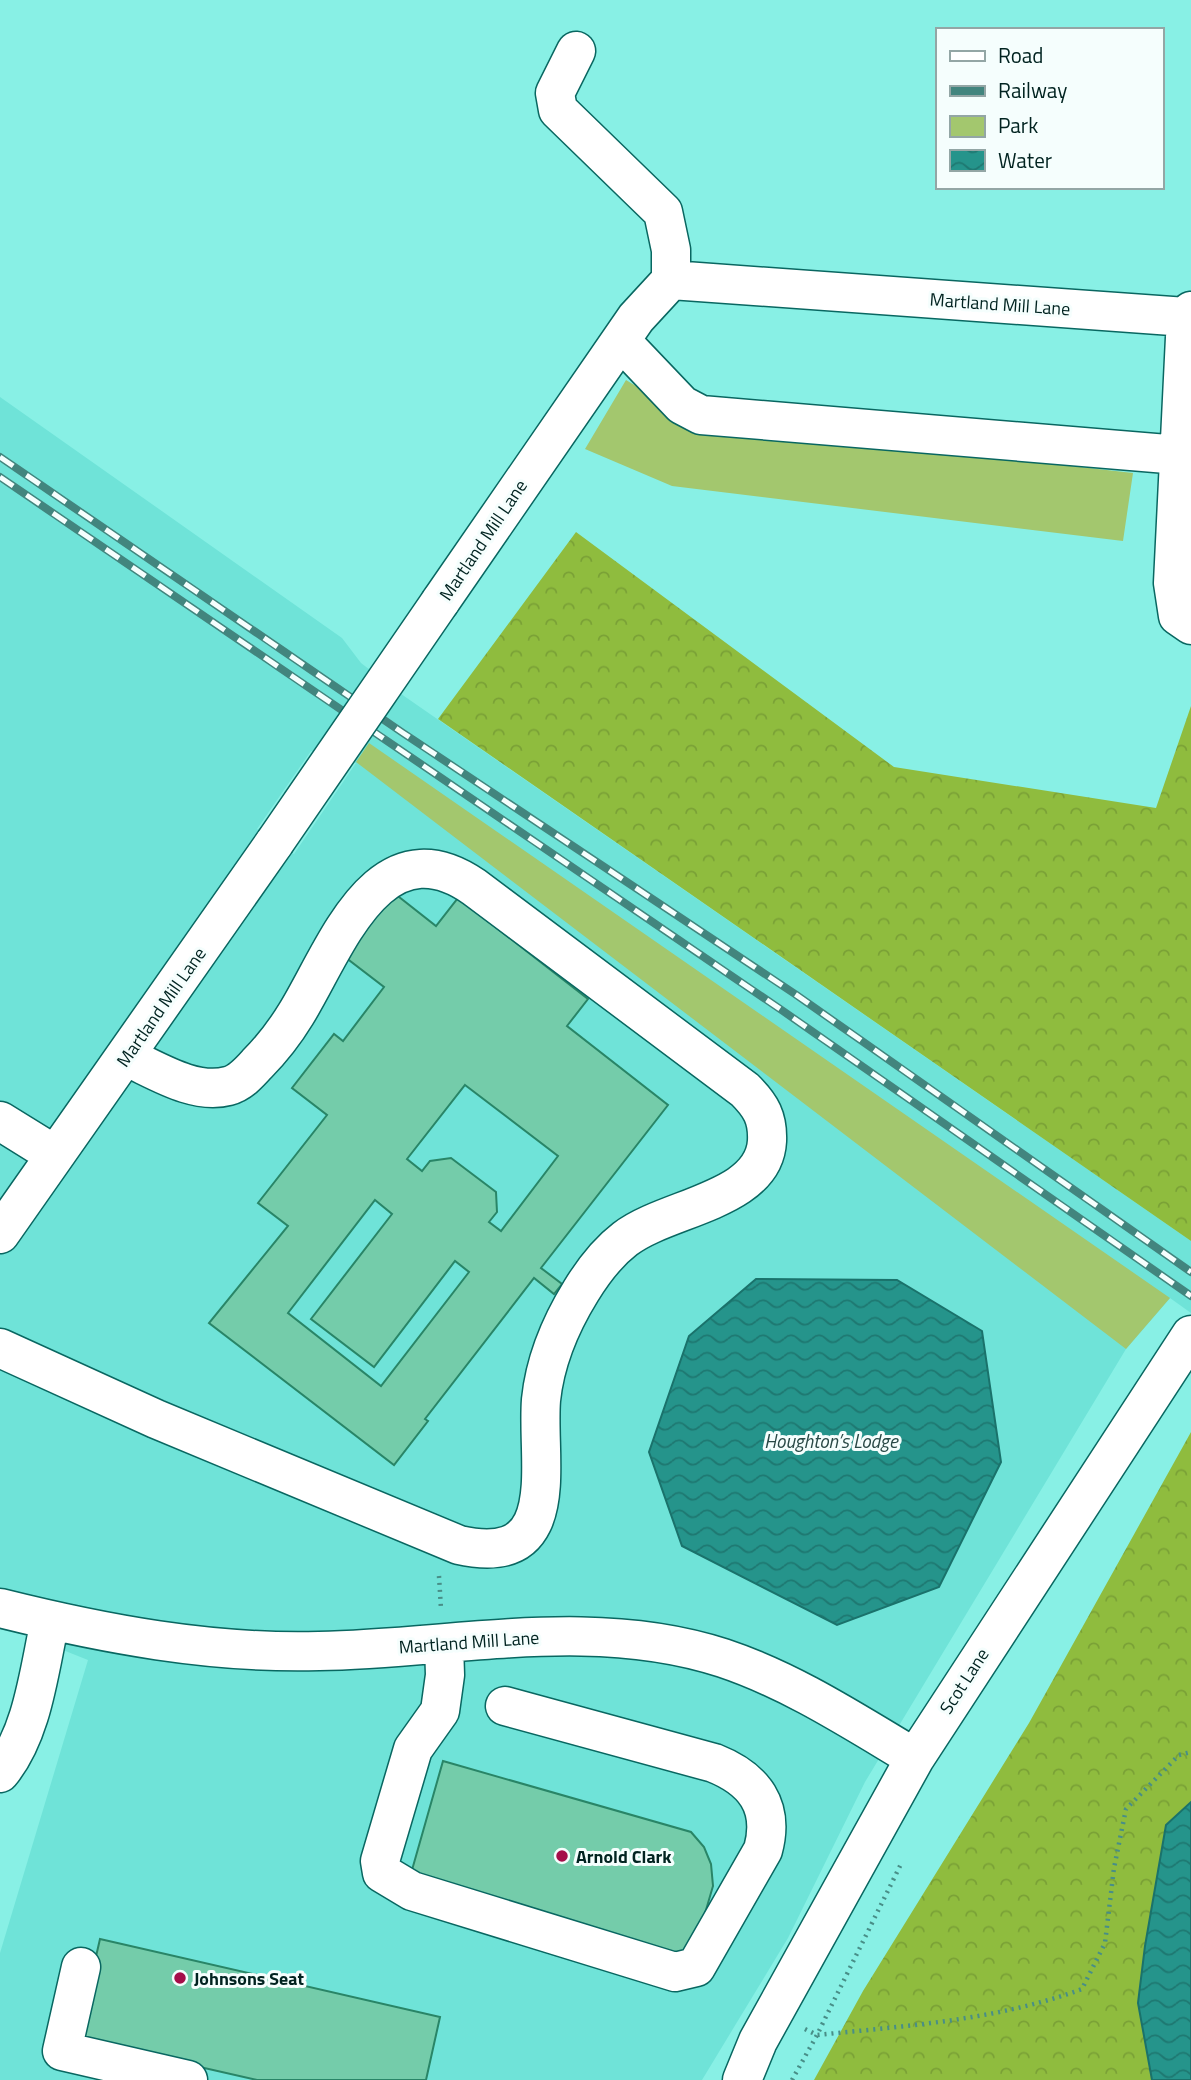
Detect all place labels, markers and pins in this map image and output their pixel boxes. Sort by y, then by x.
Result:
place label: Arnold Clark [576,1843,672,1870]
marker: Arnold Clark [554,1848,570,1864]
place label: Johnsons Seat [194,1965,304,1992]
marker: Johnsons Seat [172,1970,188,1986]

